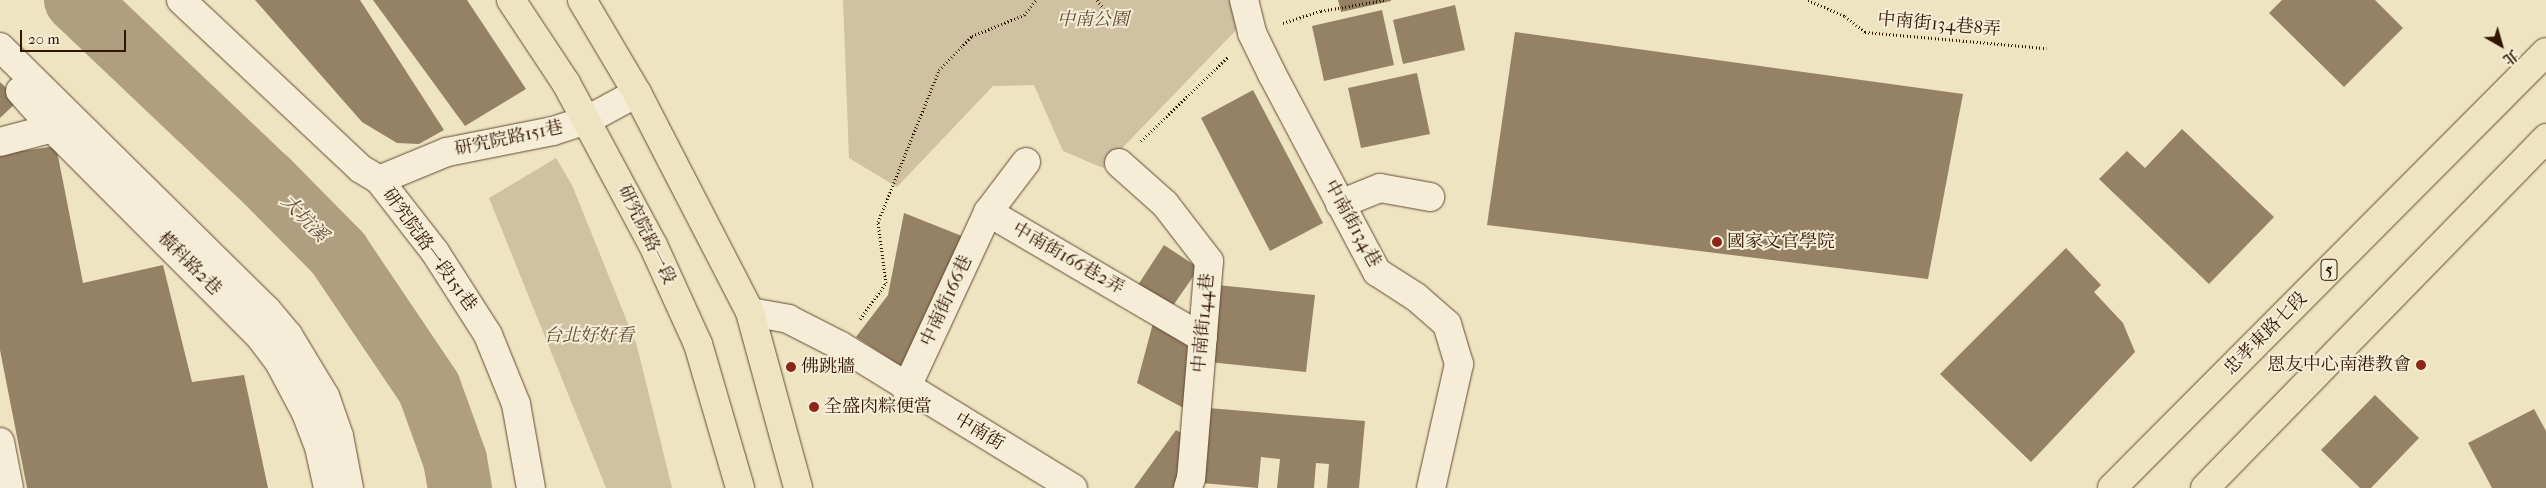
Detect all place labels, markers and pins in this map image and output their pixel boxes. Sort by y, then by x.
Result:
place label: 國家文官學院 [1727,231,1835,253]
marker: 國家文官學院 [1711,236,1723,248]
place label: 恩友中心南港教會 [2267,354,2411,376]
place label: 佛跳牆 [801,356,855,378]
marker: 恩友中心南港教會 [2415,359,2427,371]
marker: 佛跳牆 [785,361,797,373]
place label: 全盛肉粽便當 [824,396,932,418]
marker: 全盛肉粽便當 [808,401,820,413]

